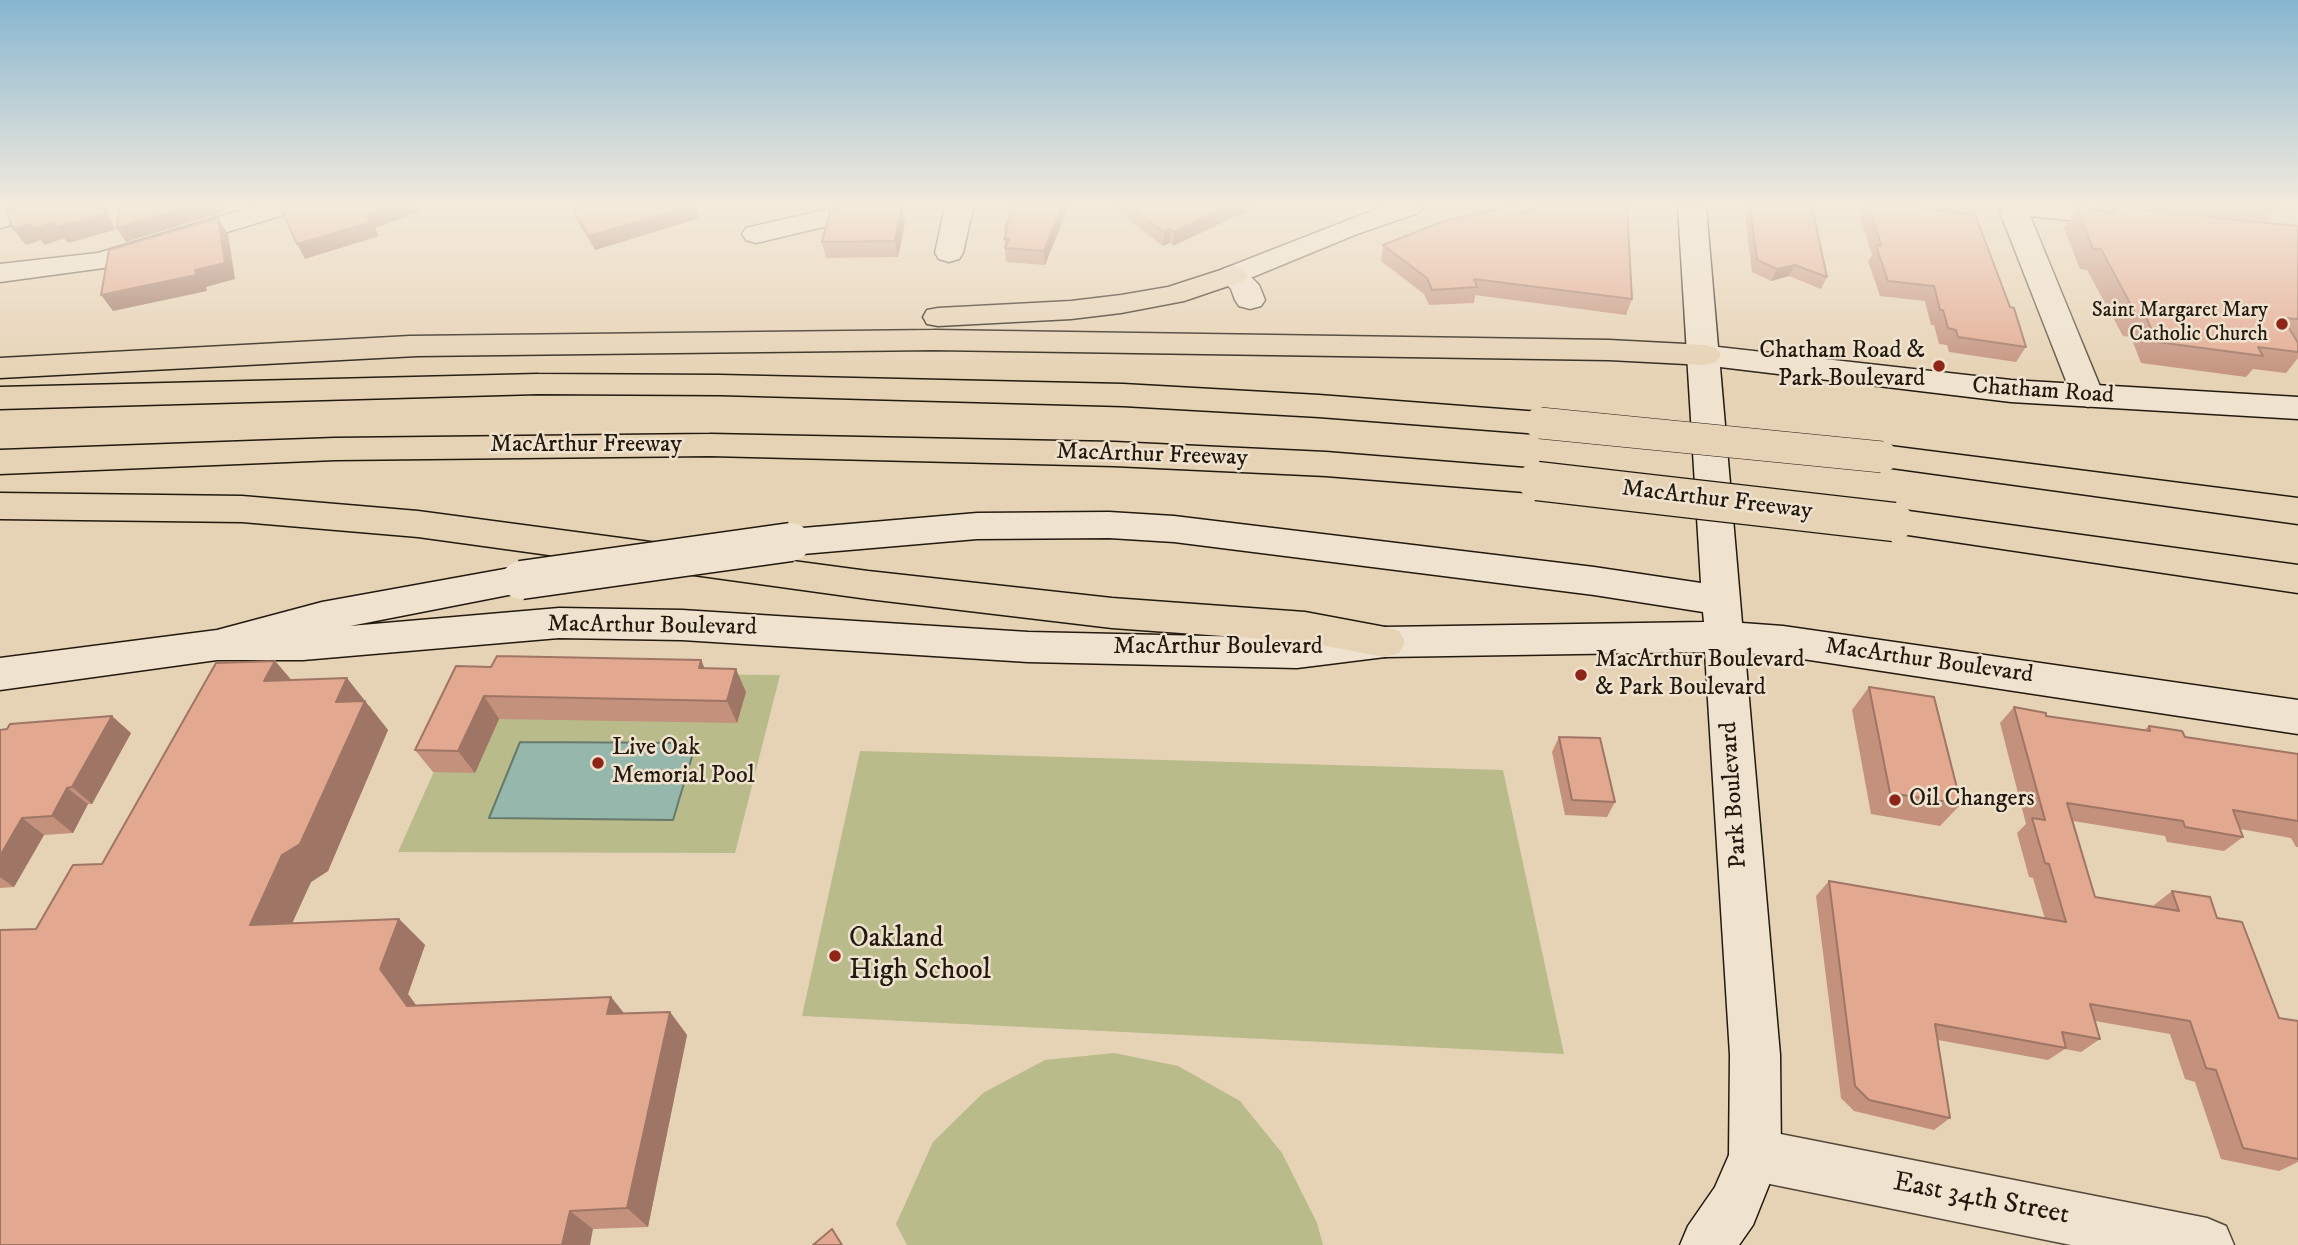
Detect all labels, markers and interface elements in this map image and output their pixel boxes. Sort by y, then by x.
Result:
place label: Saint Margaret Mary Catholic Church [2092,299,2268,349]
marker: Saint Margaret Mary Catholic Church [2274,316,2290,332]
place label: Chatham Road & Park Boulevard [1759,338,1925,394]
marker: Chatham Road & Park Boulevard [1931,358,1947,374]
street label: Chatham Road [1971,373,2115,411]
street label: MacArthur Freeway [490,432,682,460]
street label: MacArthur Freeway [1056,438,1248,474]
street label: MacArthur Freeway [1620,475,1814,527]
street label: MacArthur Boulevard [547,611,757,643]
street label: MacArthur Boulevard [1823,633,2035,691]
street label: MacArthur Boulevard [1113,634,1323,662]
place label: MacArthur Boulevard & Park Boulevard [1595,647,1805,703]
marker: MacArthur Boulevard & Park Boulevard [1573,667,1589,683]
street label: Park Boulevard [1716,721,1754,869]
place label: Live Oak Memorial Pool [612,735,755,791]
marker: Live Oak Memorial Pool [590,755,606,771]
place label: Oil Changers [1909,786,2034,814]
marker: Oil Changers [1887,792,1903,808]
place label: Oakland High School [849,923,991,989]
marker: Oakland High School [827,948,843,964]
street label: East 34th Street [1890,1166,2072,1234]

